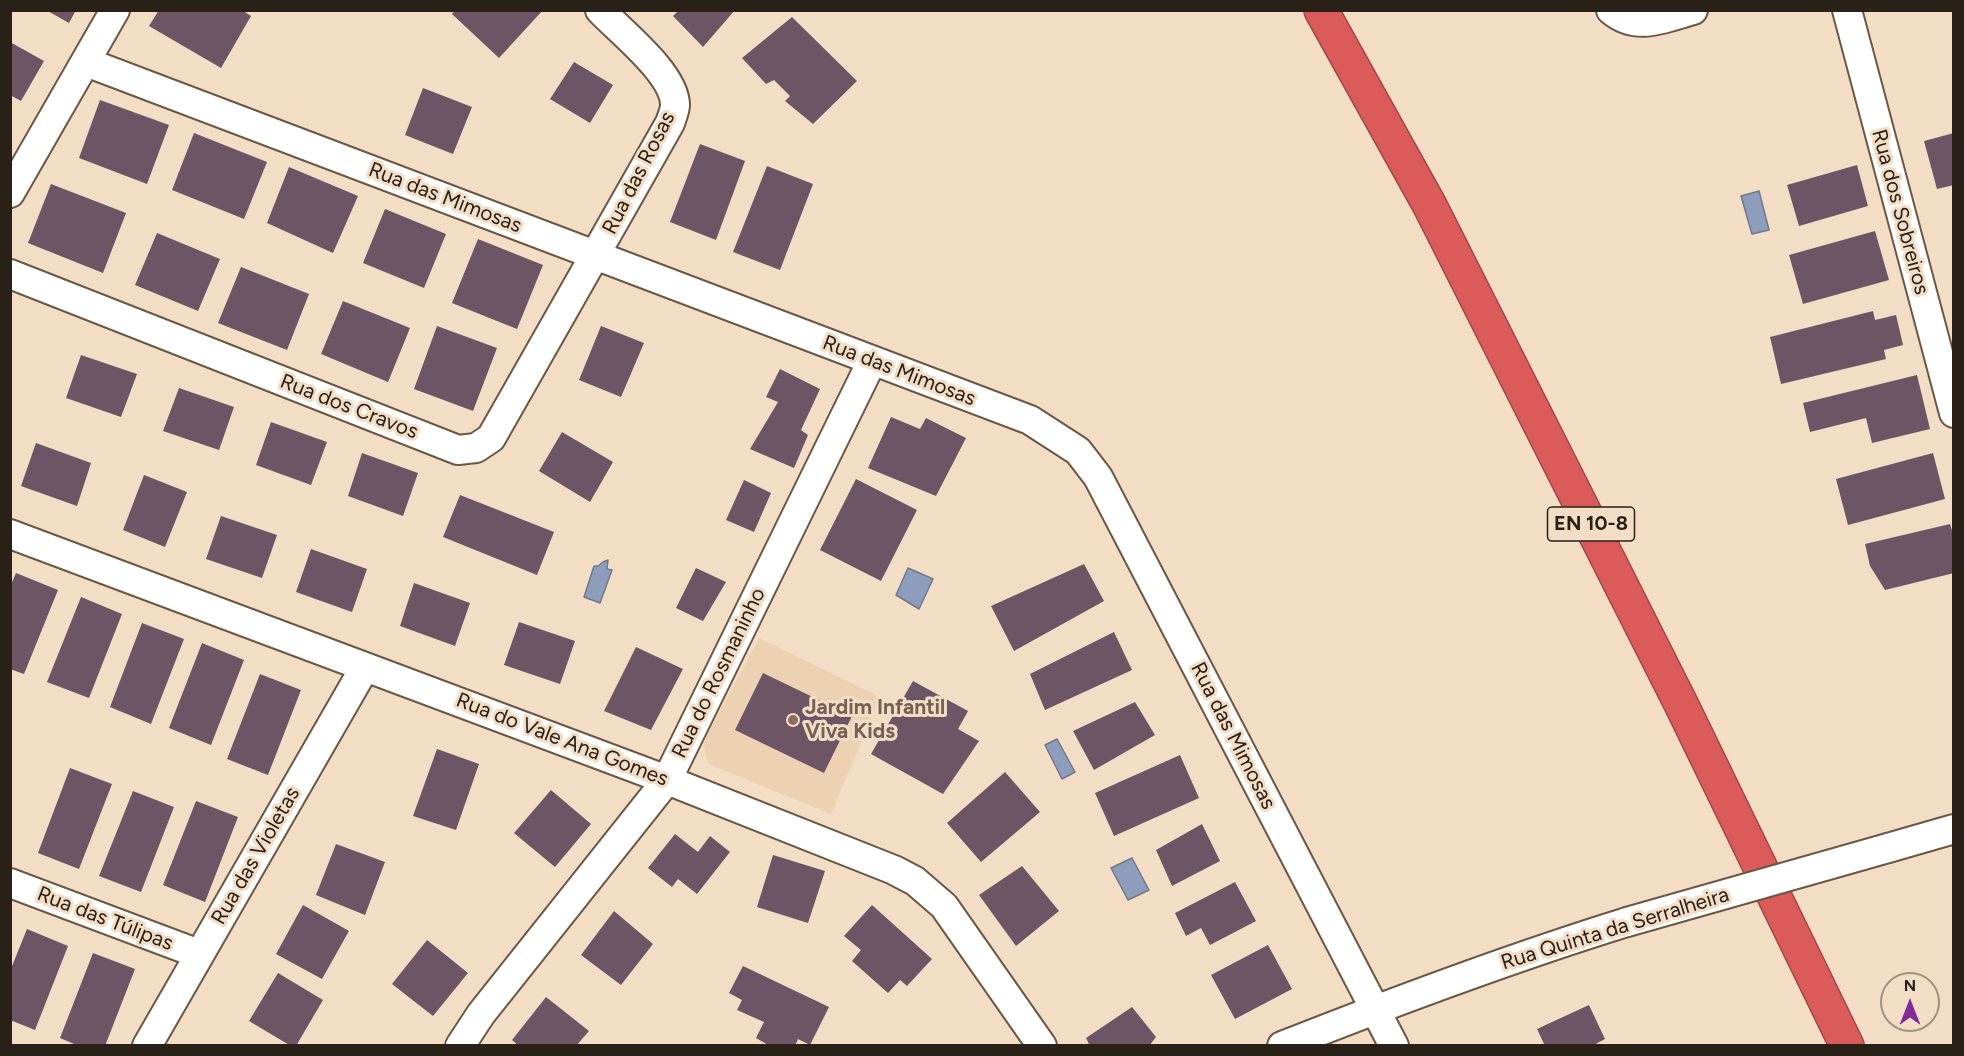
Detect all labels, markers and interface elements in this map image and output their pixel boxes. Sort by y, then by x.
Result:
street label: Rua das Rosas [597,107,681,239]
street label: Rua dos Sobreiros [1866,127,1934,297]
street label: Rua das Mimosas [365,157,525,239]
street label: Rua das Mimosas [819,330,979,412]
street label: Rua dos Cravos [276,369,422,445]
road number: EN 10-8 [1548,507,1634,541]
street label: Rua do Rosmaninho [667,584,771,762]
street label: Rua das Mimosas [1185,658,1281,814]
street label: Rua do Vale Ana Gomes [452,688,672,792]
place label: Jardim Infantil Viva Kids [805,695,945,745]
marker: Jardim Infantil Viva Kids [786,713,800,727]
street label: Rua das Violetas [206,783,306,929]
street label: Rua das Túlipas [34,882,176,956]
street label: Rua Quinta da Serralheira [1498,882,1732,976]
north arrow [1880,972,1940,1032]
text: N [1904,976,1916,995]

